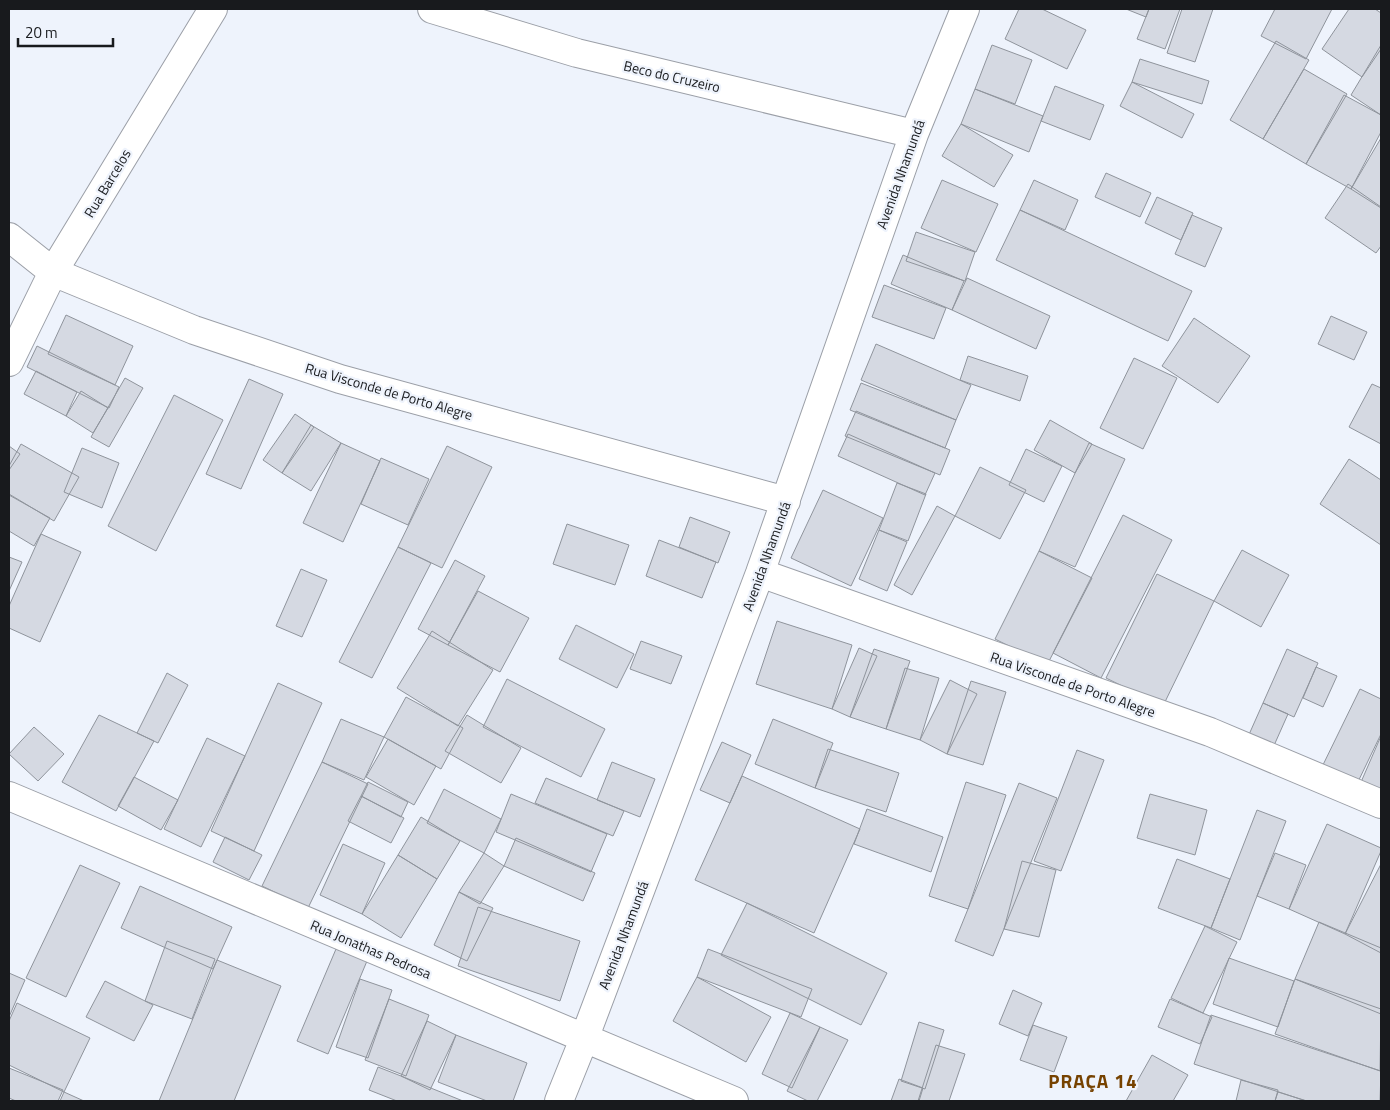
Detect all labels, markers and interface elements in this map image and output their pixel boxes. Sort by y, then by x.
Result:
scale bar [18,15,112,47]
text: 20 m [25,21,58,44]
street label: Beco do Cruzeiro [622,55,722,97]
street label: Avenida Nhamundá [870,116,930,232]
street label: Rua Barcelos [78,145,136,221]
street label: Rua Visconde de Porto Alegre [303,357,475,425]
street label: Avenida Nhamundá [736,498,796,614]
street label: Rua Visconde de Porto Alegre [988,646,1158,722]
street label: Avenida Nhamundá [593,878,653,992]
street label: Rua Jonathas Pedrosa [307,914,435,984]
district label: PRAÇA 14 [1048,1066,1138,1095]

